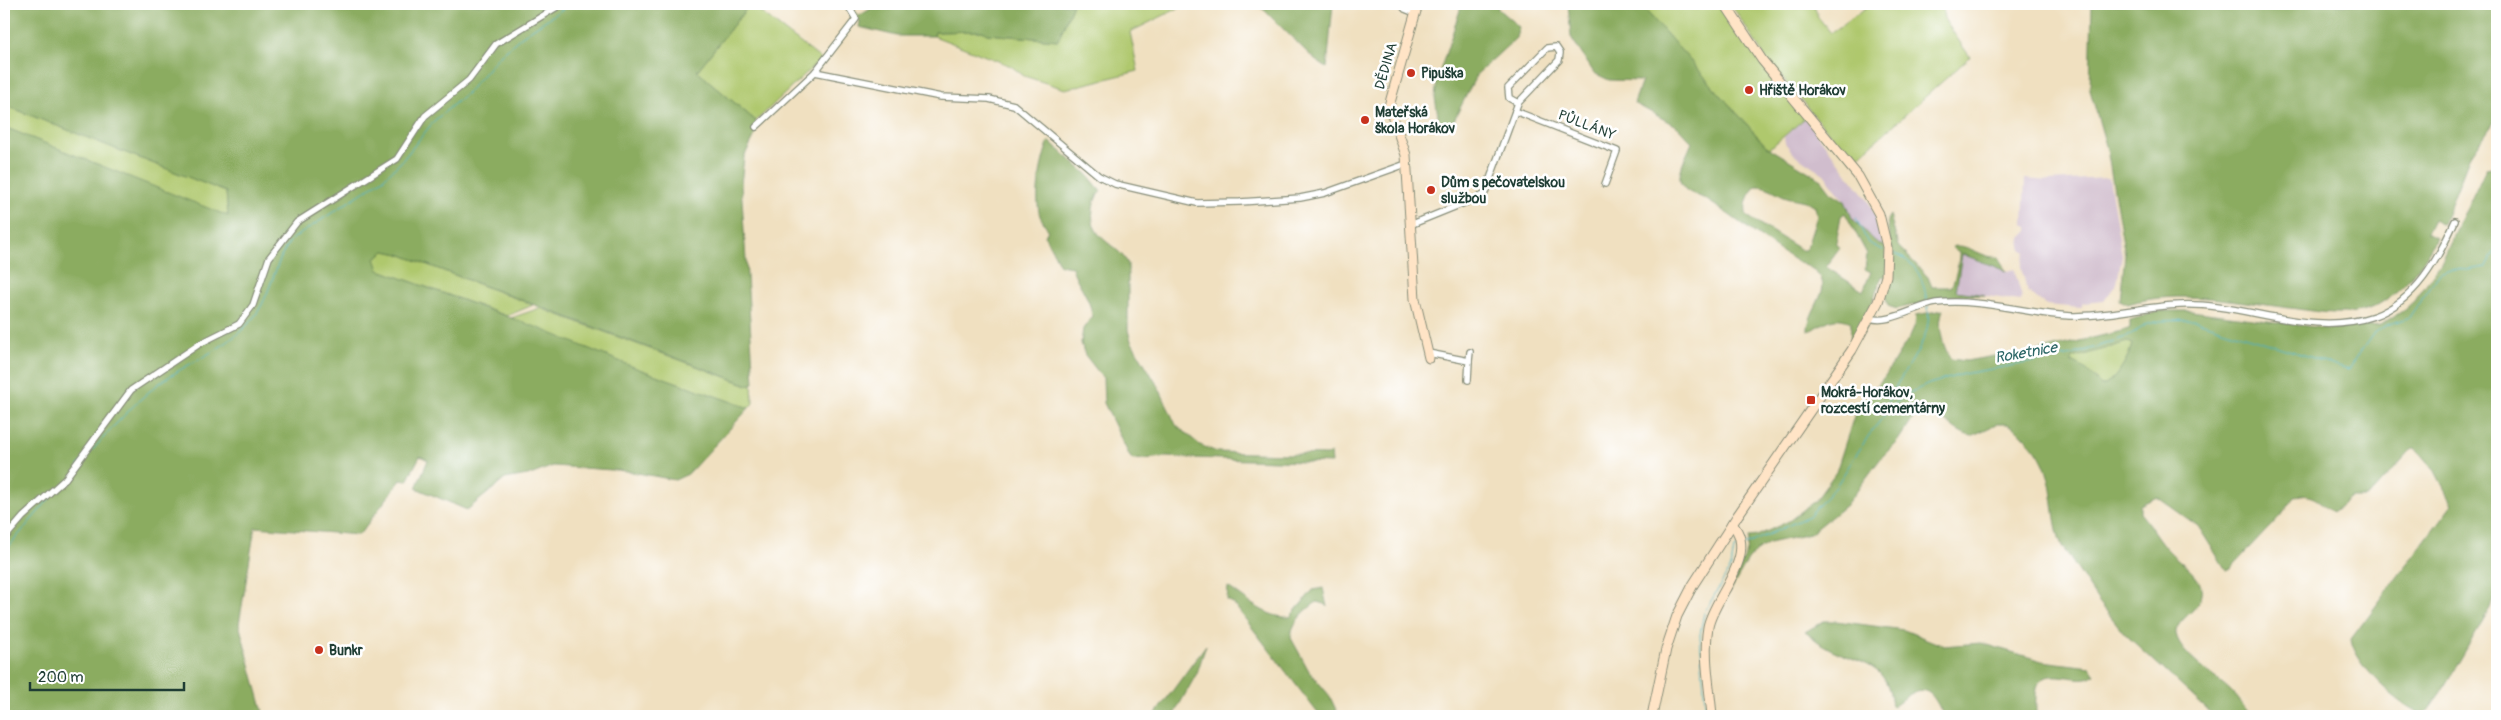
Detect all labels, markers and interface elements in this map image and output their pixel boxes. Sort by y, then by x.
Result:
street label: DĚDINA [1370,40,1401,91]
place label: Pipuška [1421,65,1464,82]
marker: Pipuška [1405,67,1417,79]
place label: Hřiště Horákov [1759,82,1846,99]
marker: Hřiště Horákov [1743,84,1755,96]
place label: Mateřská škola Horákov [1375,104,1456,137]
street label: PŮLLÁNY [1556,105,1618,144]
marker: Mateřská škola Horákov [1359,114,1371,126]
place label: Dům s pečovatelskou službou [1441,174,1565,207]
marker: Dům s pečovatelskou službou [1425,184,1437,196]
water label: Roketnice [1994,338,2060,368]
place label: Mokrá-Horákov, rozcestí cementárny [1821,384,1945,417]
marker: Mokrá-Horákov, rozcestí cementárny [1805,394,1817,406]
place label: Bunkr [329,642,364,659]
marker: Bunkr [313,644,325,656]
scale bar [30,660,184,692]
text: 200 m [38,668,83,687]

